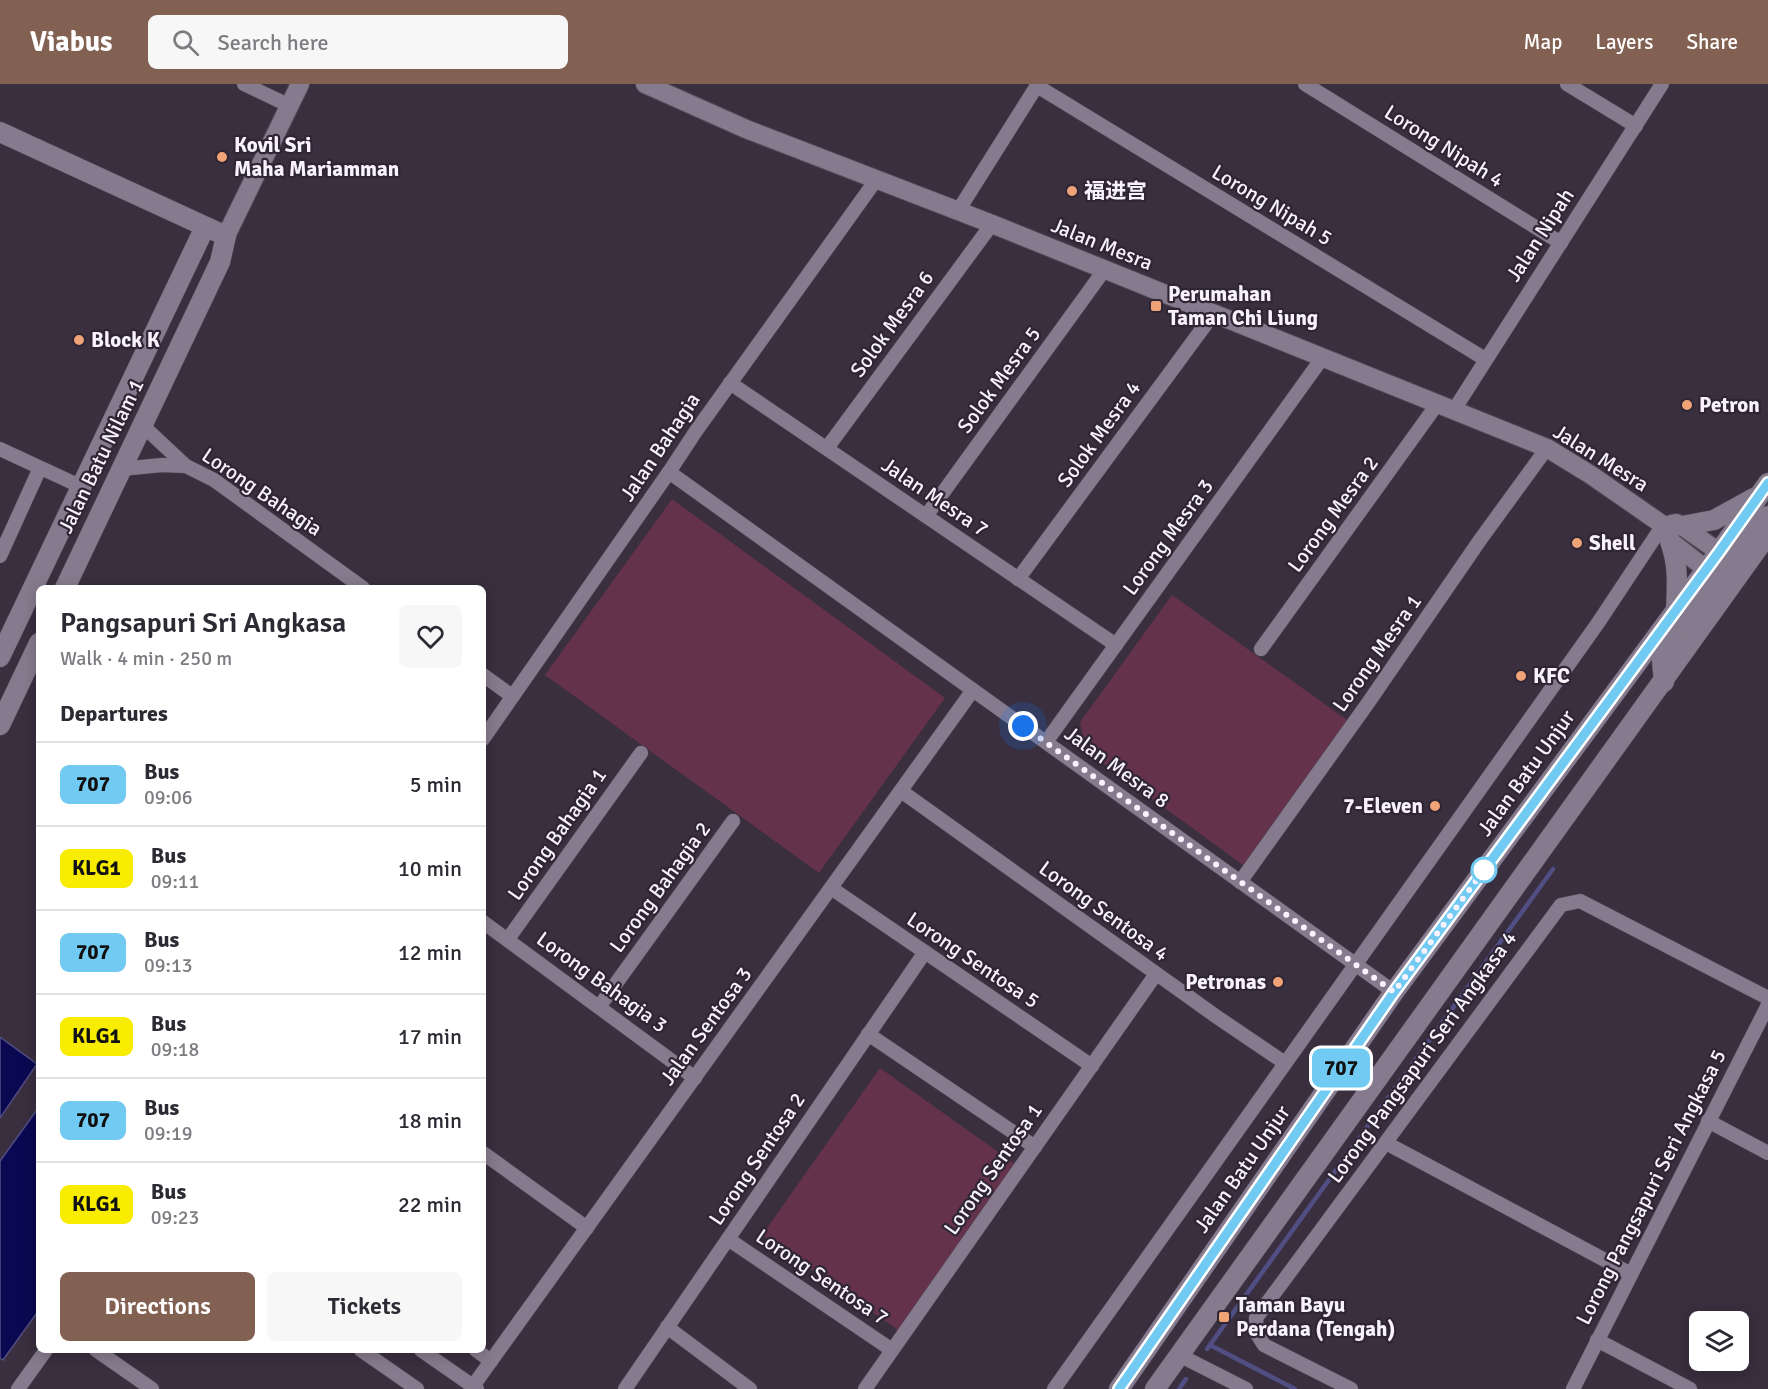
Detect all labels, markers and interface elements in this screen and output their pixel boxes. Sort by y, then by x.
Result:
search box [148,15,568,69]
text: Viabus [30,25,112,59]
icon: search [169,26,202,59]
text: Search here [217,29,328,56]
text: Map [1524,29,1562,55]
text: Layers [1595,29,1653,55]
text: Share [1686,29,1738,55]
street label: Lorong Nipah 4 [1379,99,1509,193]
place label: Kovil Sri Maha Mariamman [234,132,399,182]
marker: Kovil Sri Maha Mariamman [215,150,229,164]
street label: Lorong Nipah 5 [1207,159,1337,251]
place label: 福进宫 [1084,178,1147,204]
marker: 福进宫 [1065,184,1079,198]
street label: Jalan Nipah [1500,184,1580,286]
street label: Jalan Mesra [1047,212,1157,276]
street label: Solok Mesra 6 [845,266,939,382]
place label: Perumahan Taman Chi Liung [1168,281,1318,331]
marker: Perumahan Taman Chi Liung [1149,299,1163,313]
street label: Solok Mesra 5 [952,322,1046,438]
place label: Block K [91,327,160,353]
marker: Block K [72,333,86,347]
street label: Jalan Batu Nilam 1 [52,375,150,537]
street label: Solok Mesra 4 [1052,376,1146,492]
street label: Jalan Bahagia [614,388,706,506]
place label: Petron [1699,392,1760,418]
marker: Petron [1680,398,1694,412]
street label: Jalan Mesra [1549,419,1653,497]
street label: Lorong Bahagia [197,442,327,542]
street label: Lorong Mesra 2 [1282,451,1384,577]
street label: Jalan Mesra 7 [877,452,993,542]
street label: Lorong Mesra 3 [1117,474,1219,600]
place label: Shell [1589,530,1636,556]
marker: Shell [1570,536,1584,550]
street label: Lorong Mesra 1 [1327,589,1427,717]
button: heart [399,605,462,668]
text: Pangsapuri Sri Angkasa [60,606,346,640]
text: Walk · 4 min · 250 m [60,646,232,671]
place label: KFC [1533,663,1570,689]
marker: KFC [1514,669,1528,683]
text: Departures [60,700,168,727]
street label: Jalan Batu Unjur [1472,705,1581,841]
your location [1008,711,1038,741]
street label: Jalan Mesra 8 [1059,720,1175,814]
text: Bus [144,758,179,785]
street label: Lorong Bahagia 1 [502,763,612,905]
text: 707 [76,771,110,797]
text: 5 min [410,771,462,798]
text: 09:06 [144,785,193,810]
place label: 7-Eleven [1343,793,1423,819]
marker: 7-Eleven [1428,799,1442,813]
street label: Lorong Bahagia 2 [604,816,716,958]
text: Bus [151,842,186,869]
text: KLG1 [72,855,121,881]
text: 10 min [398,855,462,882]
street label: Lorong Sentosa 4 [1034,855,1174,967]
unlabelled marker [1471,857,1497,883]
text: 09:11 [151,869,199,894]
street label: Lorong Sentosa 5 [902,906,1044,1014]
text: Bus [144,926,179,953]
street label: Lorong Bahagia 3 [531,926,673,1038]
street label: Lorong Pangsapuri Seri Angkasa 4 [1322,926,1522,1188]
text: 707 [76,939,110,965]
text: 12 min [398,939,462,966]
text: 09:13 [144,953,193,978]
street label: Jalan Sentosa 3 [654,962,758,1090]
place label: Petronas [1185,969,1266,995]
marker: Petronas [1271,975,1285,989]
text: Bus [151,1010,186,1037]
text: KLG1 [72,1023,121,1049]
text: 17 min [398,1023,462,1050]
text: 09:18 [151,1037,199,1062]
street label: Lorong Pangsapuri Seri Angkasa 5 [1570,1045,1732,1329]
line badge: 707 [1306,1048,1376,1088]
text: 707 [1324,1055,1358,1081]
street label: Lorong Sentosa 2 [703,1088,811,1230]
text: Bus [144,1094,179,1121]
street label: Lorong Sentosa 1 [938,1098,1048,1240]
street label: Jalan Batu Unjur [1188,1100,1296,1238]
text: 707 [76,1107,110,1133]
text: 18 min [398,1107,462,1134]
text: 09:19 [144,1121,193,1146]
text: Bus [151,1178,186,1205]
text: KLG1 [72,1191,121,1217]
text: 22 min [398,1191,462,1218]
text: 09:23 [151,1205,199,1230]
street label: Lorong Sentosa 7 [751,1223,893,1331]
button: Directions [60,1272,255,1341]
button: Tickets [267,1272,462,1341]
place label: Taman Bayu Perdana (Tengah) [1236,1292,1395,1342]
marker: Taman Bayu Perdana (Tengah) [1217,1310,1231,1324]
map controls [1689,1311,1749,1371]
button: layers [1689,1311,1749,1371]

